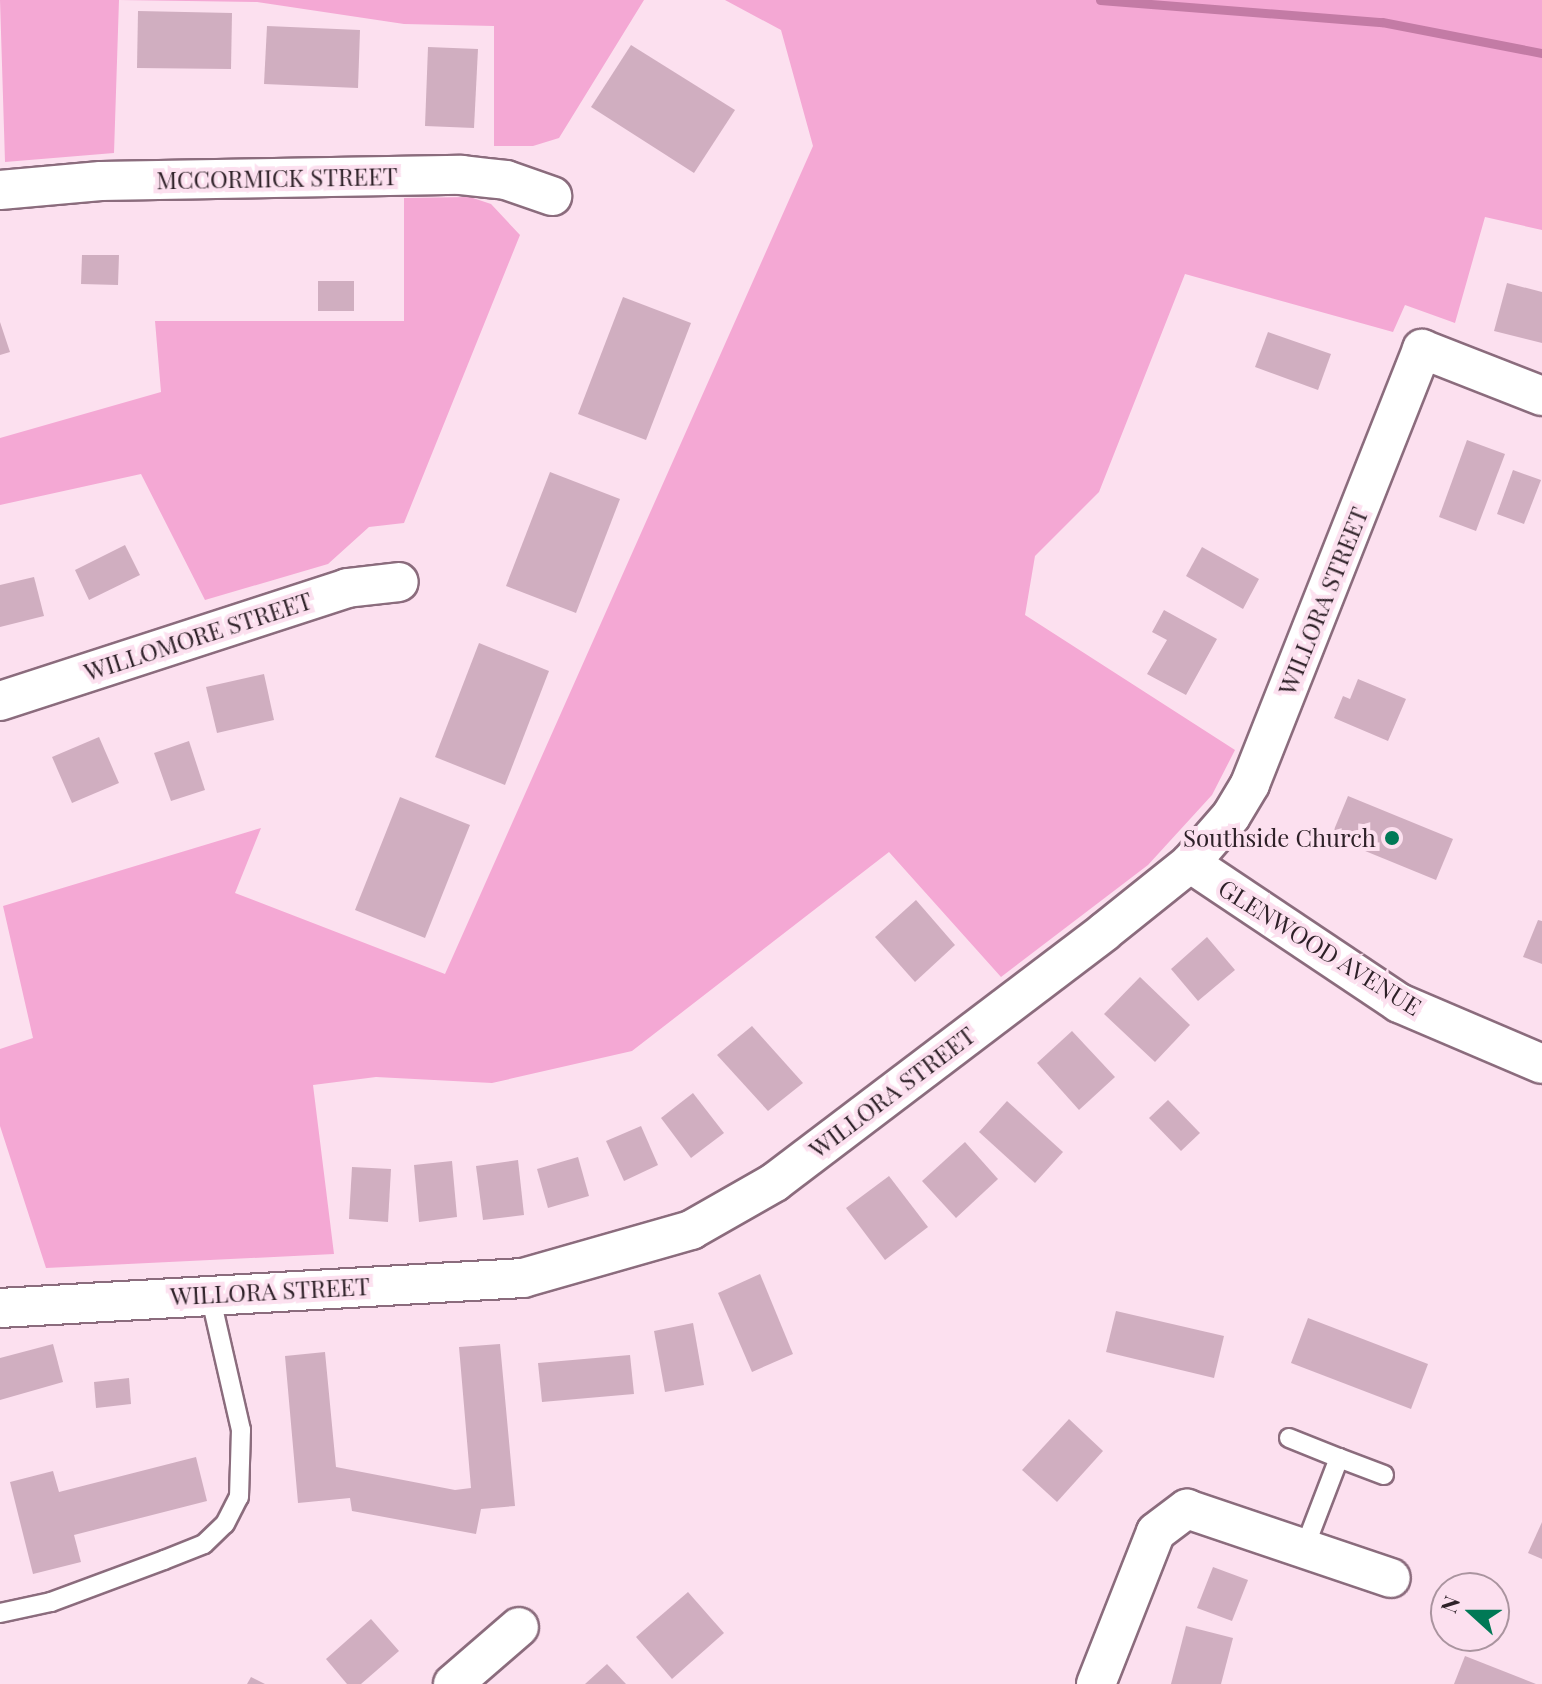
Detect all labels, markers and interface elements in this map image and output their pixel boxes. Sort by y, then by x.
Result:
street label: MCCORMICK STREET [156,161,398,195]
street label: WILLORA STREET [1272,503,1374,699]
street label: WILLOMORE STREET [81,586,315,686]
place label: Southside Church [1183,824,1376,852]
marker: Southside Church [1383,829,1401,847]
street label: GLENWOOD AVENUE [1213,873,1427,1021]
street label: WILLORA STREET [804,1020,980,1164]
street label: WILLORA STREET [169,1271,371,1311]
north arrow [1430,1572,1510,1652]
text: N [1433,1591,1466,1617]

